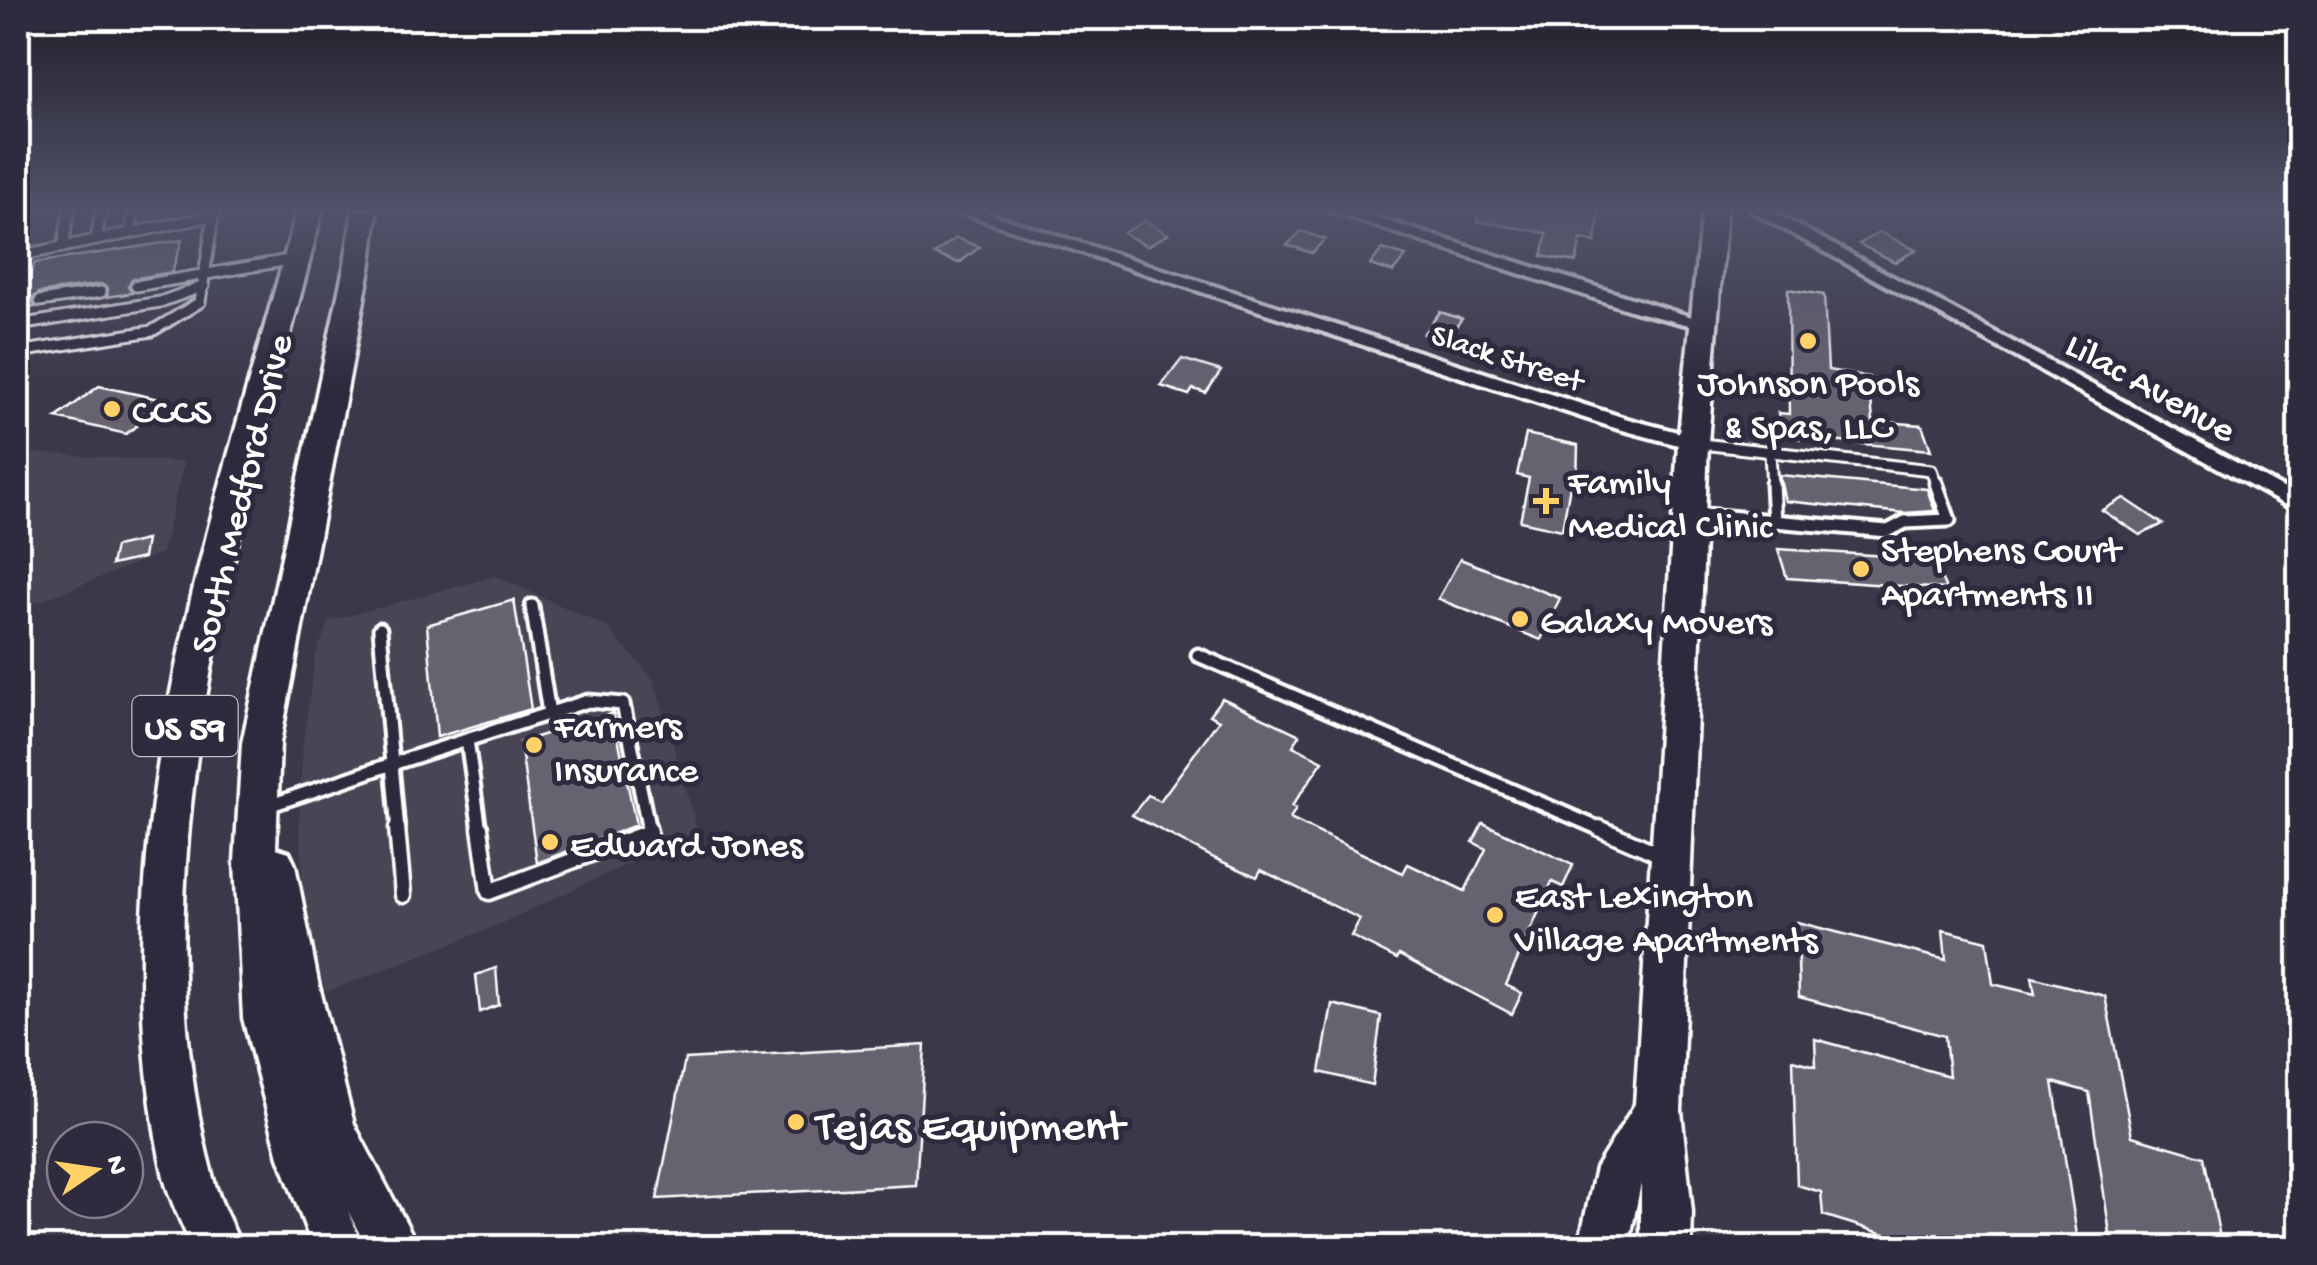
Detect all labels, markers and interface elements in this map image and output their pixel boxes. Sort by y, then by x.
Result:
street label: Slack Street [1426,318,1590,404]
street label: Lilac Avenue [2056,325,2242,455]
street label: South Medford Drive [184,330,306,659]
marker: Johnson Pools & Spas, LLC [1797,330,1819,352]
place label: Johnson Pools & Spas, LLC [1697,364,1920,452]
place label: CCCS [132,393,212,437]
marker: CCCS [101,398,123,420]
place label: Family Medical Clinic [1567,463,1773,551]
marker: Family Medical Clinic [1533,488,1559,514]
place label: Stephens Court Apartments II [1881,531,2124,619]
marker: Stephens Court Apartments II [1850,558,1872,580]
place label: Galaxy Movers [1540,603,1773,647]
marker: Galaxy Movers [1509,608,1531,630]
road number: US 59 [132,696,238,756]
place label: Farmers Insurance [553,707,699,795]
marker: Farmers Insurance [523,734,545,756]
place label: Edward Jones [570,826,804,870]
marker: Edward Jones [539,831,561,853]
place label: East Lexington Village Apartments [1514,877,1819,965]
marker: East Lexington Village Apartments [1484,904,1506,926]
place label: Tejas Equipment [813,1103,1128,1156]
marker: Tejas Equipment [785,1111,807,1133]
north arrow [45,1120,145,1220]
text: N [97,1153,133,1178]

